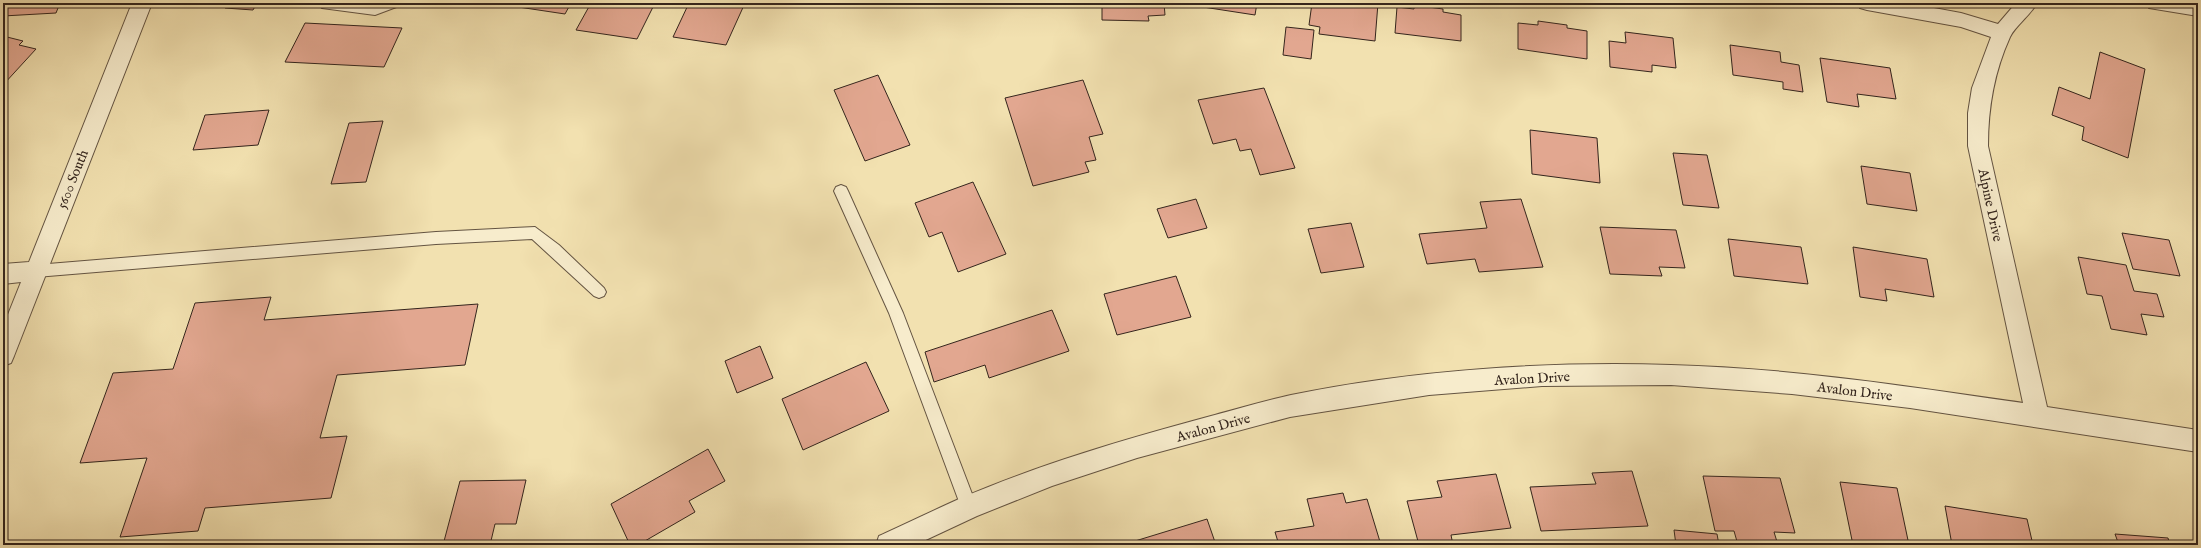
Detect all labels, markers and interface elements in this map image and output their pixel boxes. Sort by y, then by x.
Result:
street label: 5600 South [53,147,93,211]
street label: Alpine Drive [1973,166,2007,244]
street label: Avalon Drive [1493,368,1571,390]
street label: Avalon Drive [1815,378,1894,406]
street label: Avalon Drive [1173,409,1253,447]

